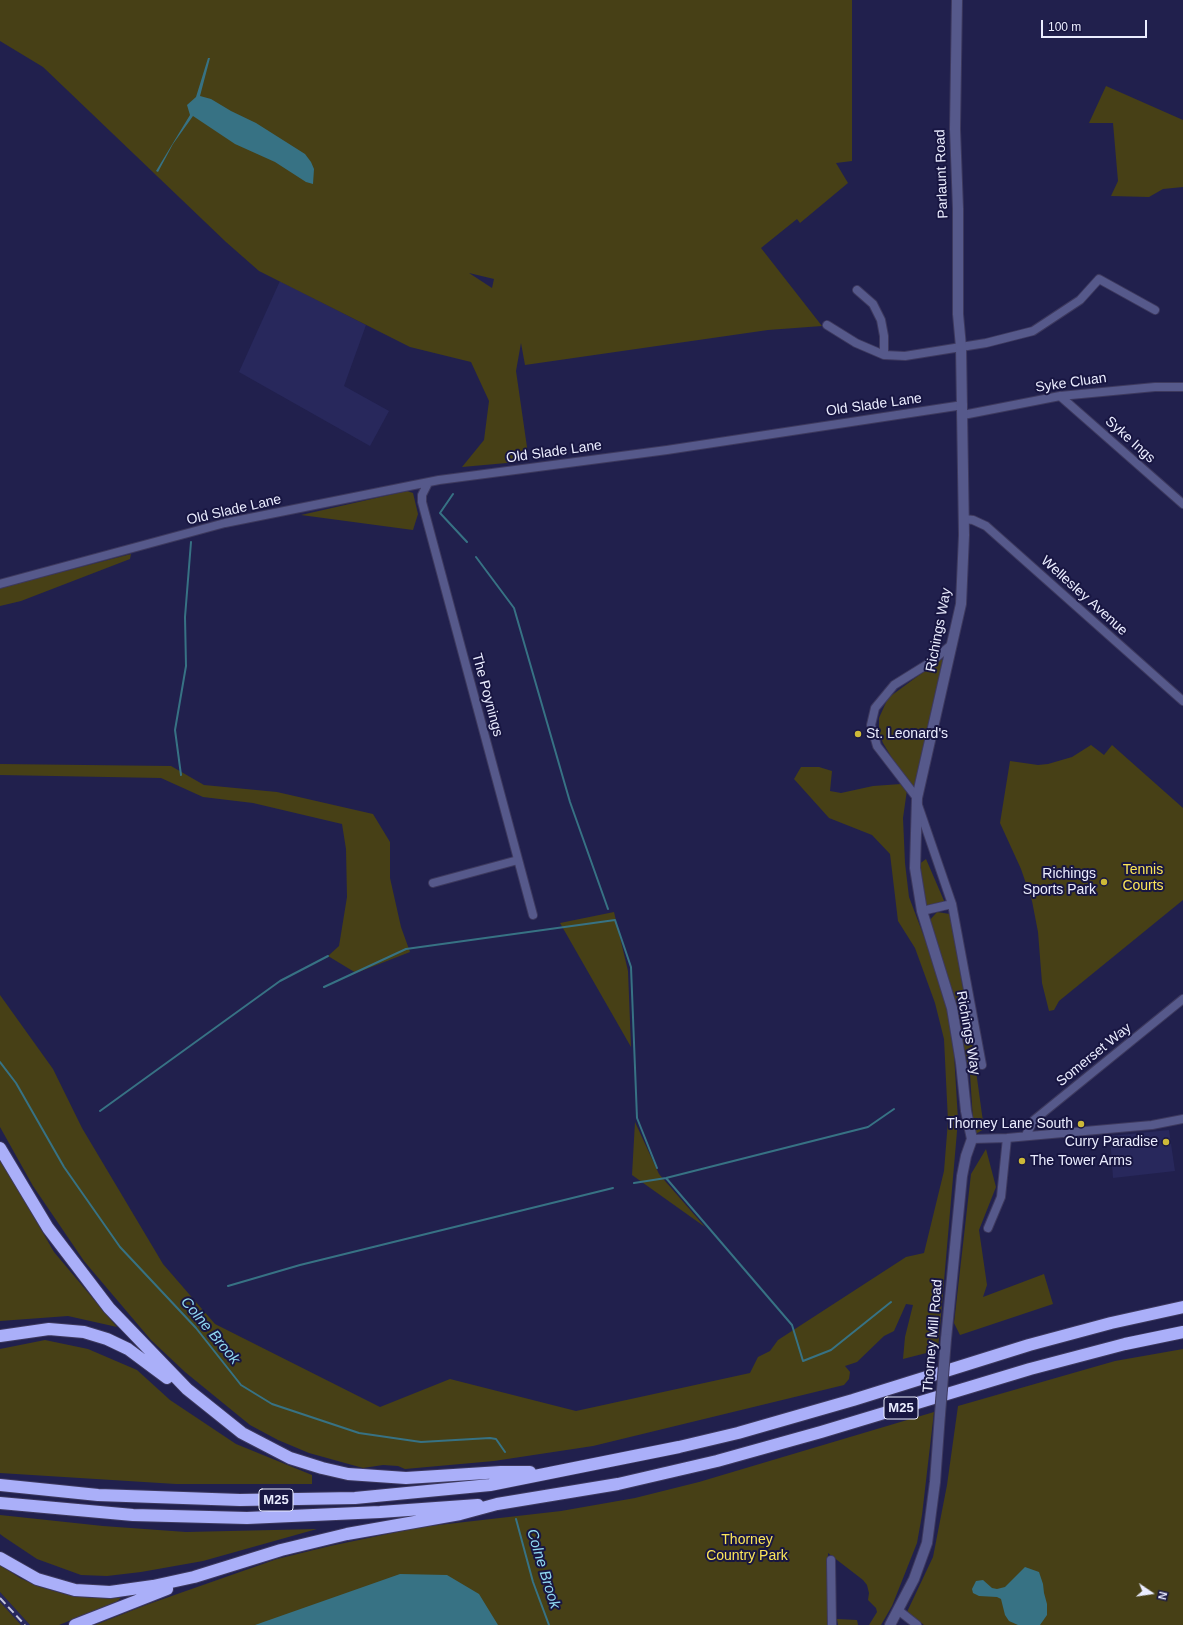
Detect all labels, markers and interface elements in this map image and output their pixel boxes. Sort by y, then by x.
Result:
scale bar [1043,12,1149,38]
text: 100 m [1048,20,1081,34]
street label: Parlaunt Road [932,129,952,219]
street label: Syke Cluan [1034,370,1108,396]
street label: Old Slade Lane [825,390,923,420]
street label: Syke Ings [1102,413,1158,467]
street label: Old Slade Lane [505,437,603,467]
street label: Old Slade Lane [185,491,283,529]
street label: Wellesley Avenue [1037,553,1131,639]
street label: Richings Way [923,587,955,673]
street label: The Poynings [468,651,506,739]
place label: St. Leonard's [866,726,948,742]
marker: St. Leonard's [853,729,863,739]
park label: Tennis Courts [1122,862,1164,894]
place label: Richings Sports Park [1023,866,1096,898]
marker: Richings Sports Park [1099,877,1109,887]
street label: Richings Way [952,990,984,1076]
street label: Somerset Way [1053,1020,1135,1090]
place label: Thorney Lane South [946,1116,1073,1132]
marker: Thorney Lane South [1076,1119,1086,1129]
place label: Curry Paradise [1065,1134,1158,1150]
marker: Curry Paradise [1161,1137,1171,1147]
place label: The Tower Arms [1030,1153,1132,1169]
marker: The Tower Arms [1017,1156,1027,1166]
street label: Thorney Mill Road [920,1279,946,1393]
water label: Colne Brook [177,1294,243,1368]
road number: M25 [884,1397,918,1419]
road number: M25 [259,1489,293,1511]
water label: Colne Brook [522,1527,564,1611]
park label: Thorney Country Park [706,1532,788,1564]
north arrow [1131,1573,1171,1613]
text: N [1156,1590,1169,1601]

